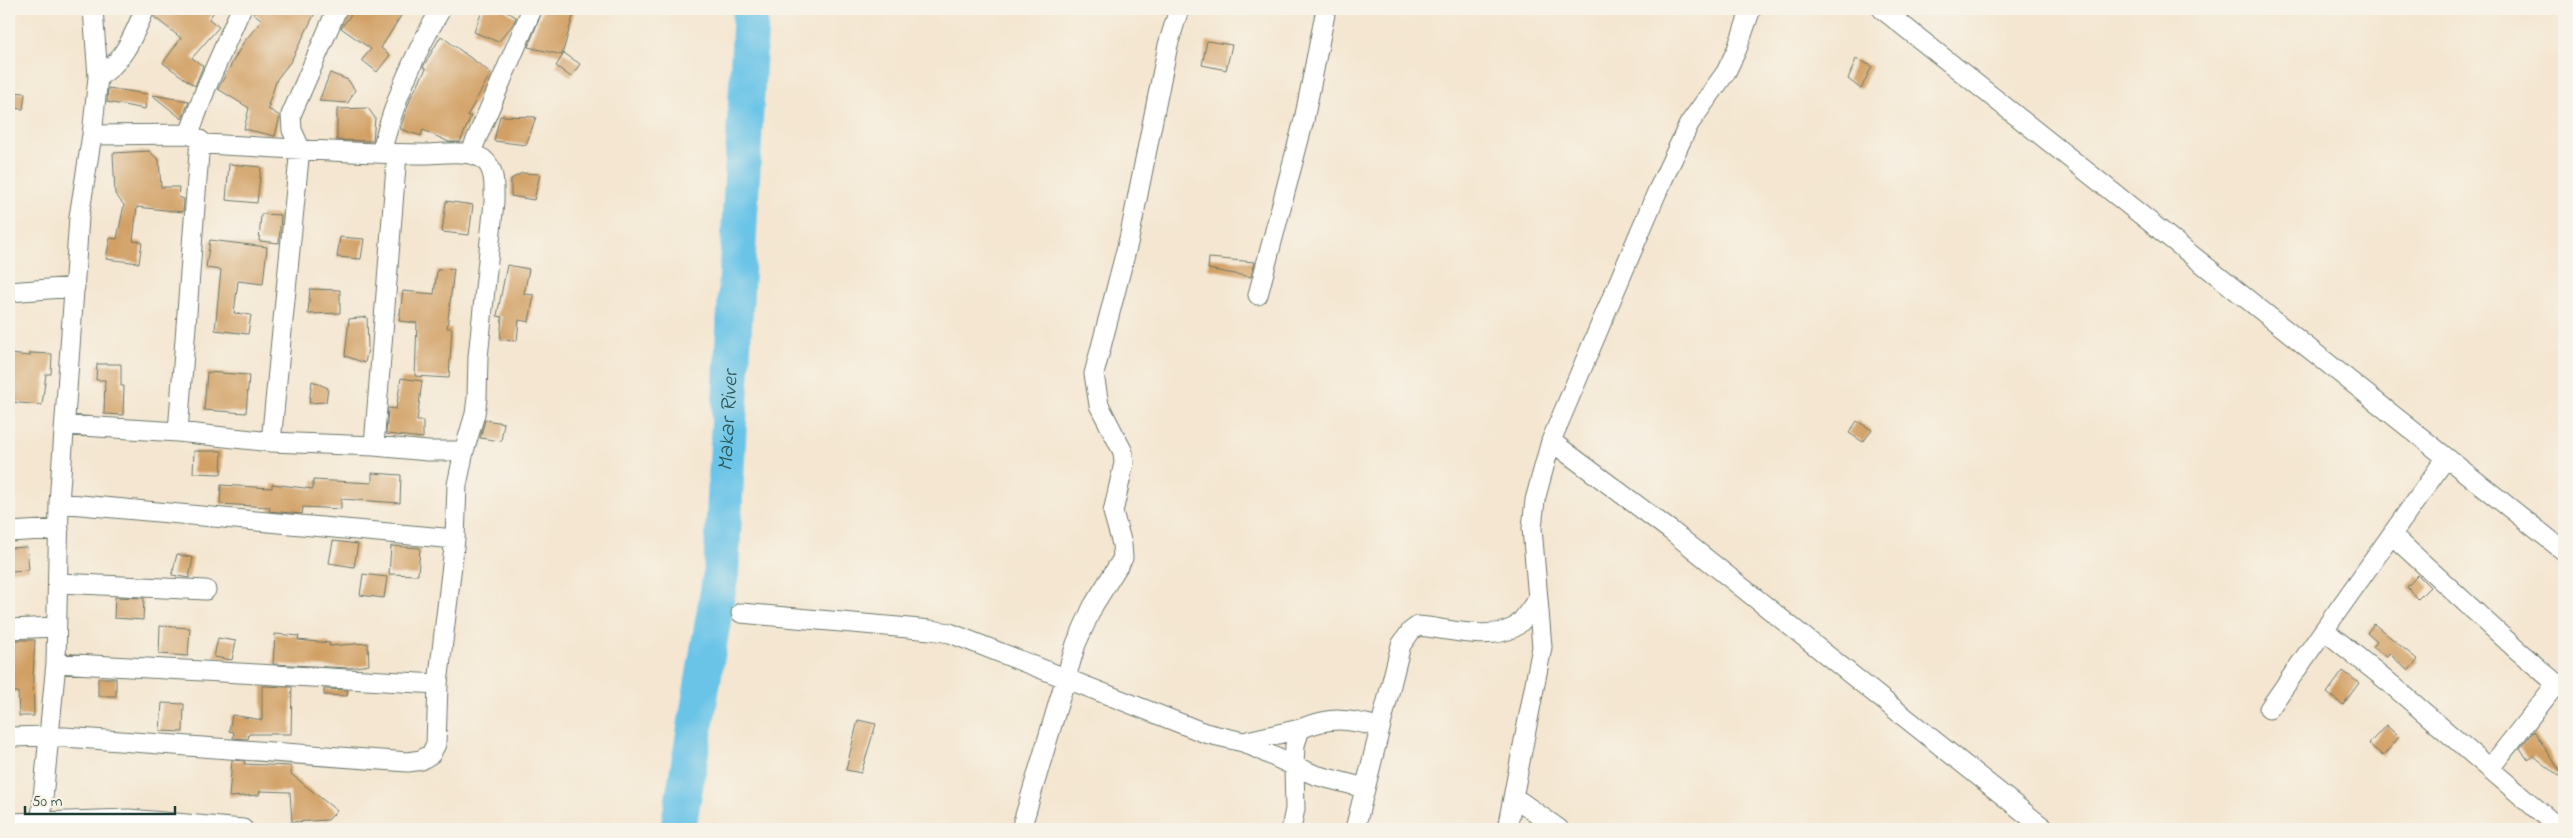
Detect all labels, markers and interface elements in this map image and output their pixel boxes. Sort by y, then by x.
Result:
water label: Makar River [710,366,748,472]
scale bar [25,783,175,815]
text: 50 m [32,791,63,813]

